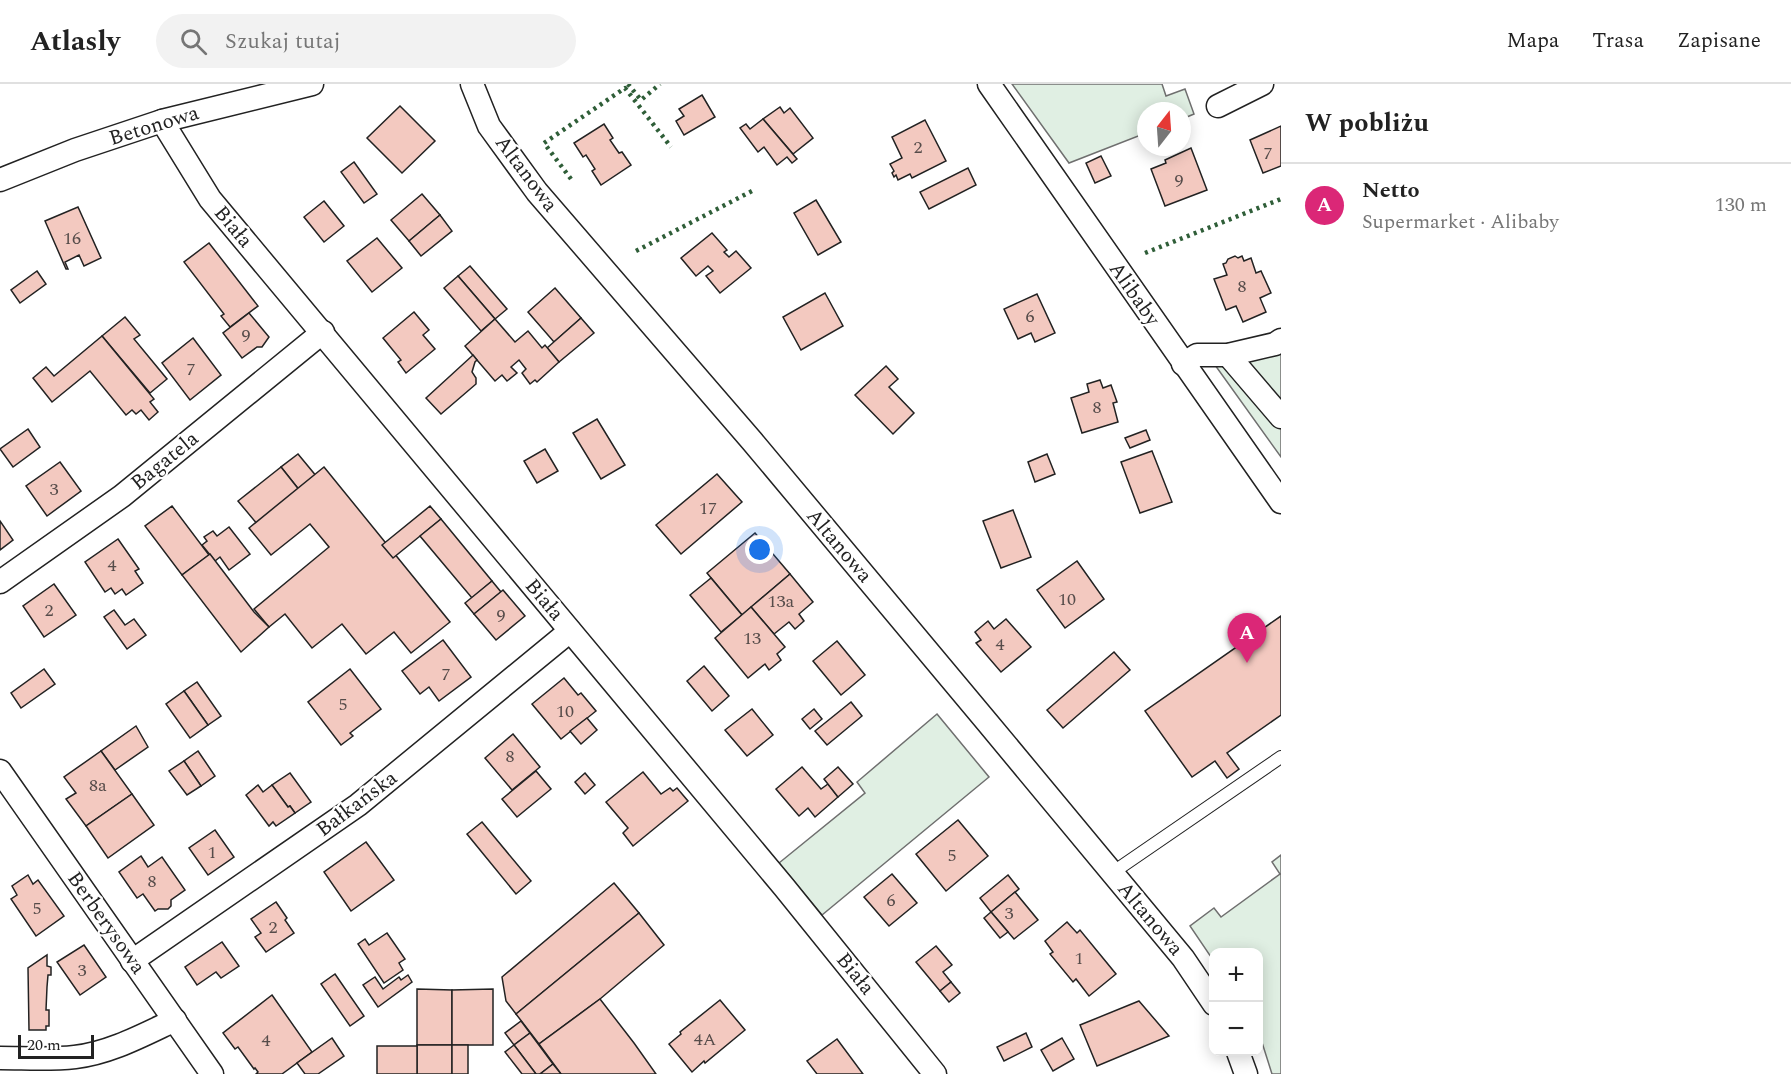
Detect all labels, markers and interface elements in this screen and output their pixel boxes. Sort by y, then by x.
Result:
search box [156,14,576,68]
text: Atlasly [30,20,120,63]
icon: search [177,25,210,58]
text: Szukaj tutaj [225,25,341,58]
text: Mapa [1507,25,1559,57]
text: Trasa [1592,25,1644,57]
text: Zapisane [1677,25,1761,57]
street label: Betonowa [105,97,204,155]
north arrow [1137,102,1191,156]
text: W pobliżu [1305,103,1429,143]
street label: Altanowa [486,129,566,220]
house number: 2 [914,134,923,161]
house number: 7 [1264,140,1273,167]
house number: 9 [1175,167,1184,194]
text: Netto [1362,174,1420,207]
text: A [1317,190,1332,220]
text: 130 m [1715,190,1767,220]
street label: Biała [206,199,261,256]
text: Supermarket · Alibaby [1362,207,1559,237]
house number: 16 [63,225,81,252]
street label: Alibaby [1100,255,1168,333]
house number: 8 [1238,273,1247,300]
house number: 6 [1026,303,1035,330]
house number: 9 [242,322,251,349]
house number: 7 [187,356,196,383]
house number: 8 [1093,394,1102,421]
street label: Bagatela [124,423,207,498]
house number: 3 [50,476,59,503]
house number: 17 [699,495,717,522]
street label: Altanowa [798,502,880,591]
your location [745,535,774,564]
house number: 4 [108,552,117,579]
street label: Biała [517,572,572,629]
house number: 10 [1058,586,1076,613]
house number: 13a [768,588,795,615]
house number: 2 [45,597,54,624]
house number: 9 [497,602,506,629]
pin: A [1228,614,1266,663]
house number: 13 [743,625,761,652]
house number: 4 [996,631,1005,658]
house number: 7 [442,661,451,688]
house number: 5 [339,691,348,718]
house number: 10 [556,698,574,725]
house number: 8 [506,743,515,770]
street label: Bałkańska [310,762,405,845]
house number: 8a [89,772,107,799]
house number: 1 [208,839,217,866]
house number: 5 [948,842,957,869]
street label: Berberysowa [59,865,154,982]
house number: 8 [148,868,157,895]
street label: Altanowa [1109,875,1191,964]
house number: 6 [887,887,896,914]
house number: 5 [33,895,42,922]
house number: 3 [1005,900,1014,927]
house number: 2 [269,914,278,941]
house number: 1 [1075,945,1084,972]
street label: Biała [828,946,883,1003]
map controls [1209,948,1263,1056]
button: + [1209,948,1263,1002]
house number: 3 [78,957,87,984]
button: − [1209,1002,1263,1056]
house number: 4A [694,1026,716,1053]
house number: 4 [262,1027,271,1054]
scale bar [18,1032,94,1060]
text: 20 m [27,1033,61,1057]

